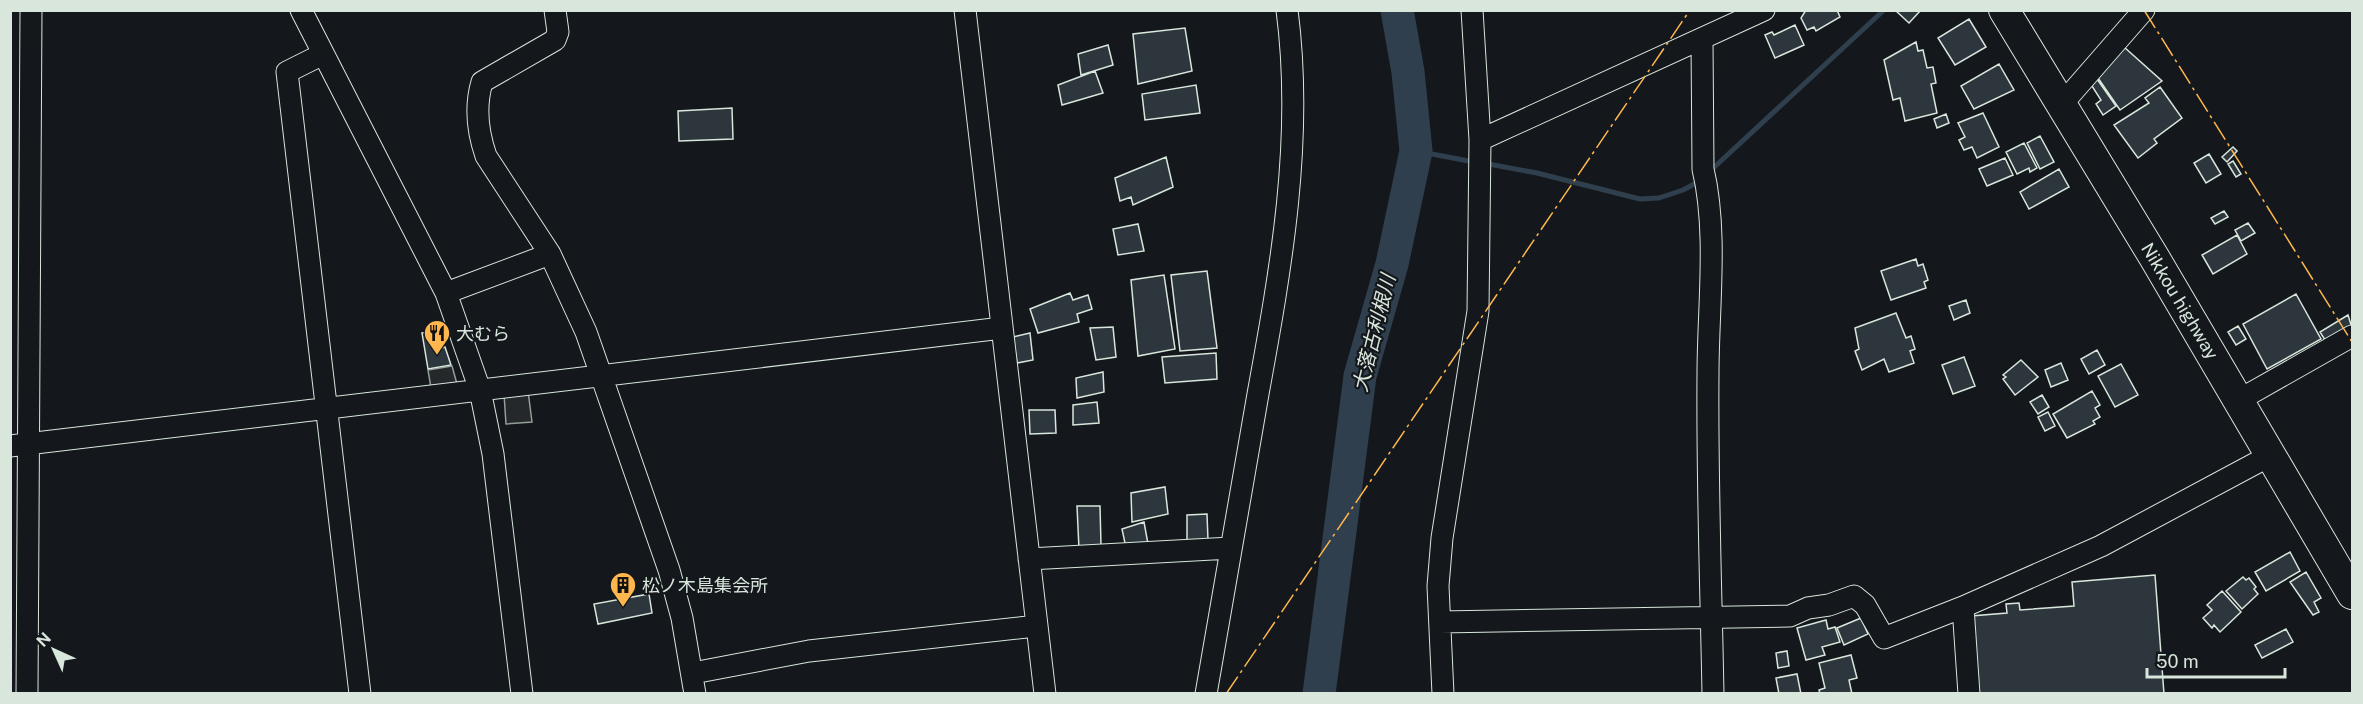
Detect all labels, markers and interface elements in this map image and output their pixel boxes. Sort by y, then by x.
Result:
street label: Nikkou highway [2137,239,2223,363]
water label: 大落古利根川 [1348,270,1401,394]
restaurant icon: 大むら [422,318,452,356]
place label: 大むら [456,323,510,344]
building icon: 松ノ木島集会所 [608,570,638,608]
place label: 松ノ木島集会所 [642,575,768,596]
north arrow [24,620,84,680]
text: N [33,629,55,651]
scale bar [2147,641,2285,679]
text: 50 m [2156,651,2199,672]

